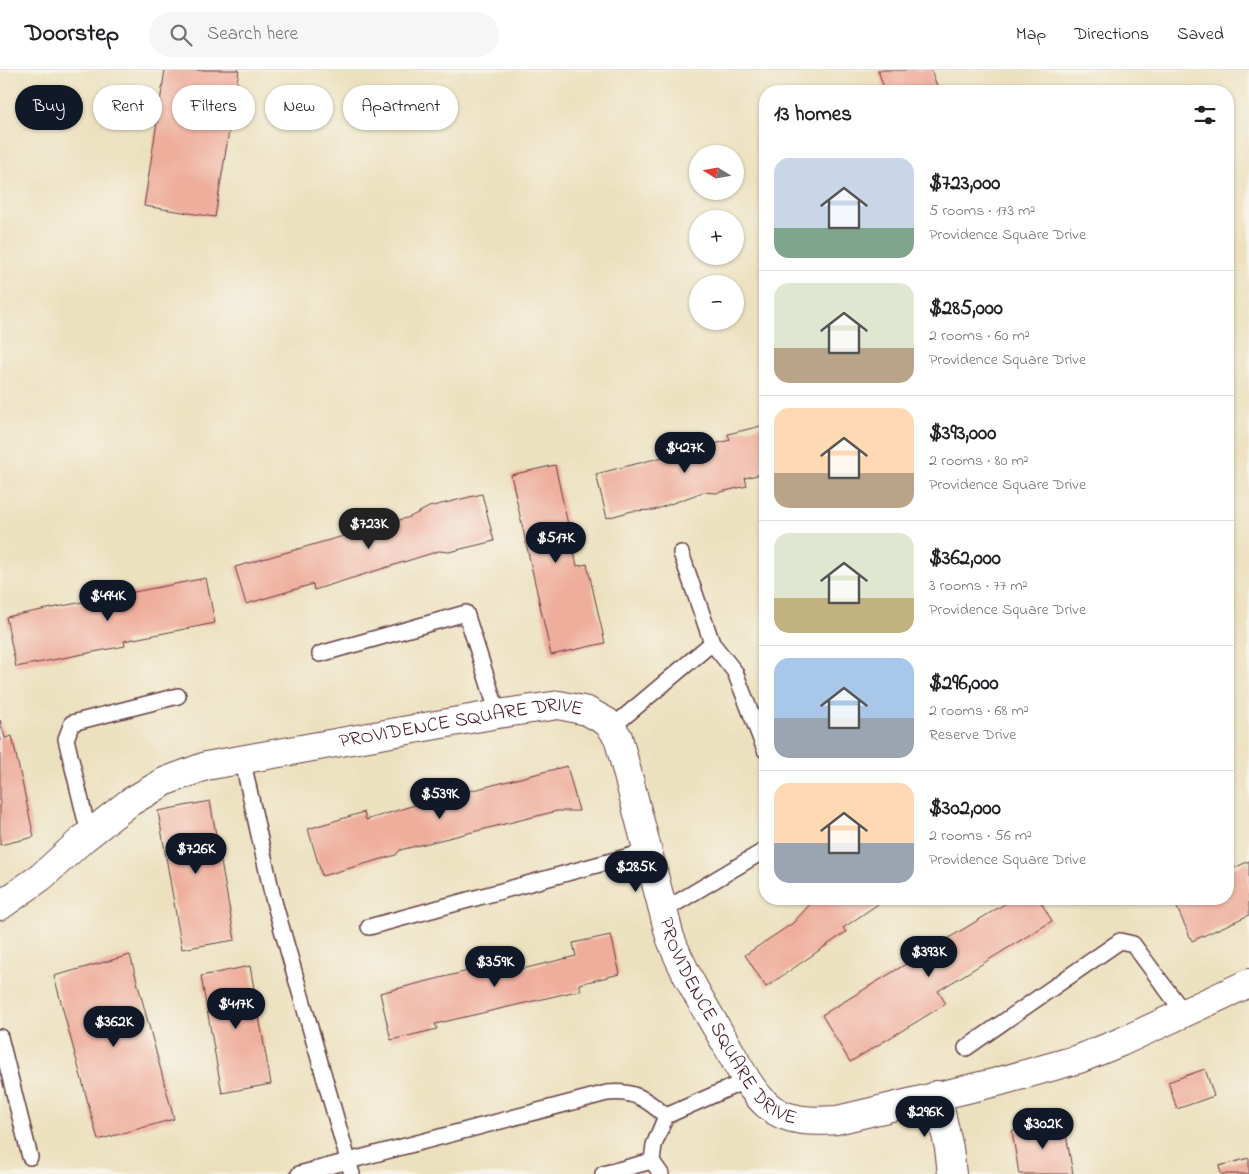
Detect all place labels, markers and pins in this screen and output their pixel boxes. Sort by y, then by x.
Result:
pin: $427K [650,432,720,474]
pin: $723K [334,508,404,550]
pin: $517K [521,522,591,564]
pin: $494K [73,580,143,622]
pin: $539K [405,778,475,820]
pin: $726K [161,832,231,875]
pin: $285K [601,850,671,893]
pin: $393K [894,936,964,978]
pin: $359K [460,946,530,988]
pin: $417K [201,988,271,1030]
pin: $362K [79,1006,149,1048]
pin: $296K [890,1096,960,1138]
pin: $302K [1008,1108,1078,1150]

